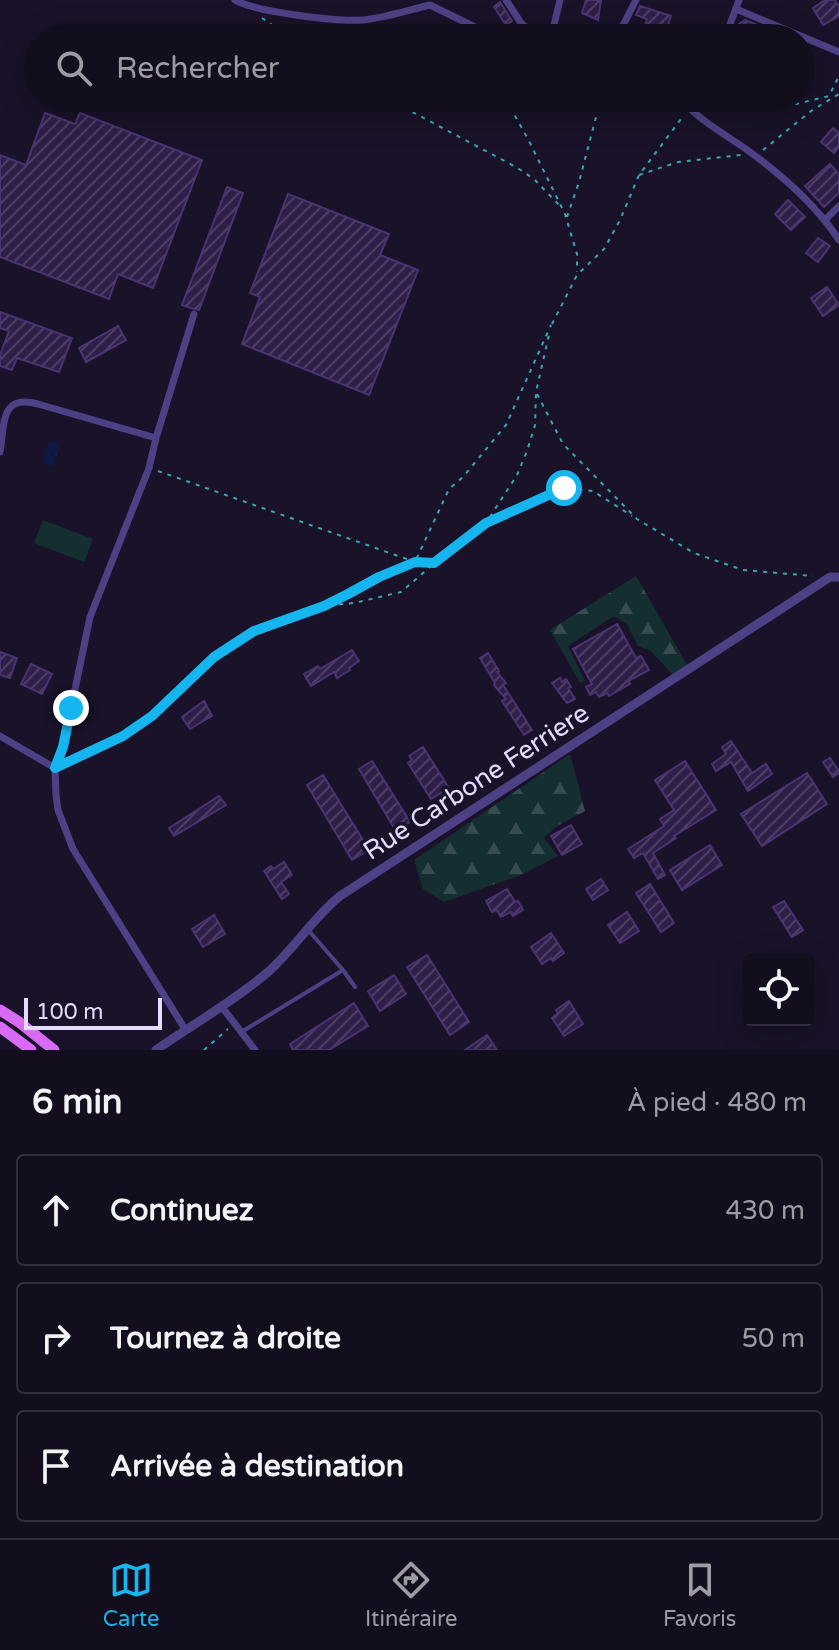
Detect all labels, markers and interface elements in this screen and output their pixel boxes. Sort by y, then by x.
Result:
search box [24,24,815,112]
icon: search [52,46,96,90]
text: Rechercher [116,50,279,87]
route start [546,470,582,506]
route end [53,690,89,726]
street label: Rue Carbone Ferriere [357,697,595,867]
map controls [743,954,815,1026]
button: locate [743,954,815,1026]
scale bar [24,994,162,1030]
text: 100 m [36,999,103,1025]
text: 6 min [32,1082,123,1123]
text: À pied · 480 m [627,1087,807,1118]
icon: ahead [34,1188,78,1232]
text: Continuez [110,1192,254,1229]
text: 430 m [725,1195,805,1226]
icon: right [34,1316,78,1360]
text: Tournez à droite [110,1320,341,1357]
text: 50 m [742,1323,805,1354]
icon: arrive [34,1444,78,1488]
text: Arrivée à destination [110,1448,404,1485]
tab: Carte [103,1558,160,1632]
tab: Itinéraire [365,1558,458,1632]
tab: Favoris [663,1558,736,1632]

